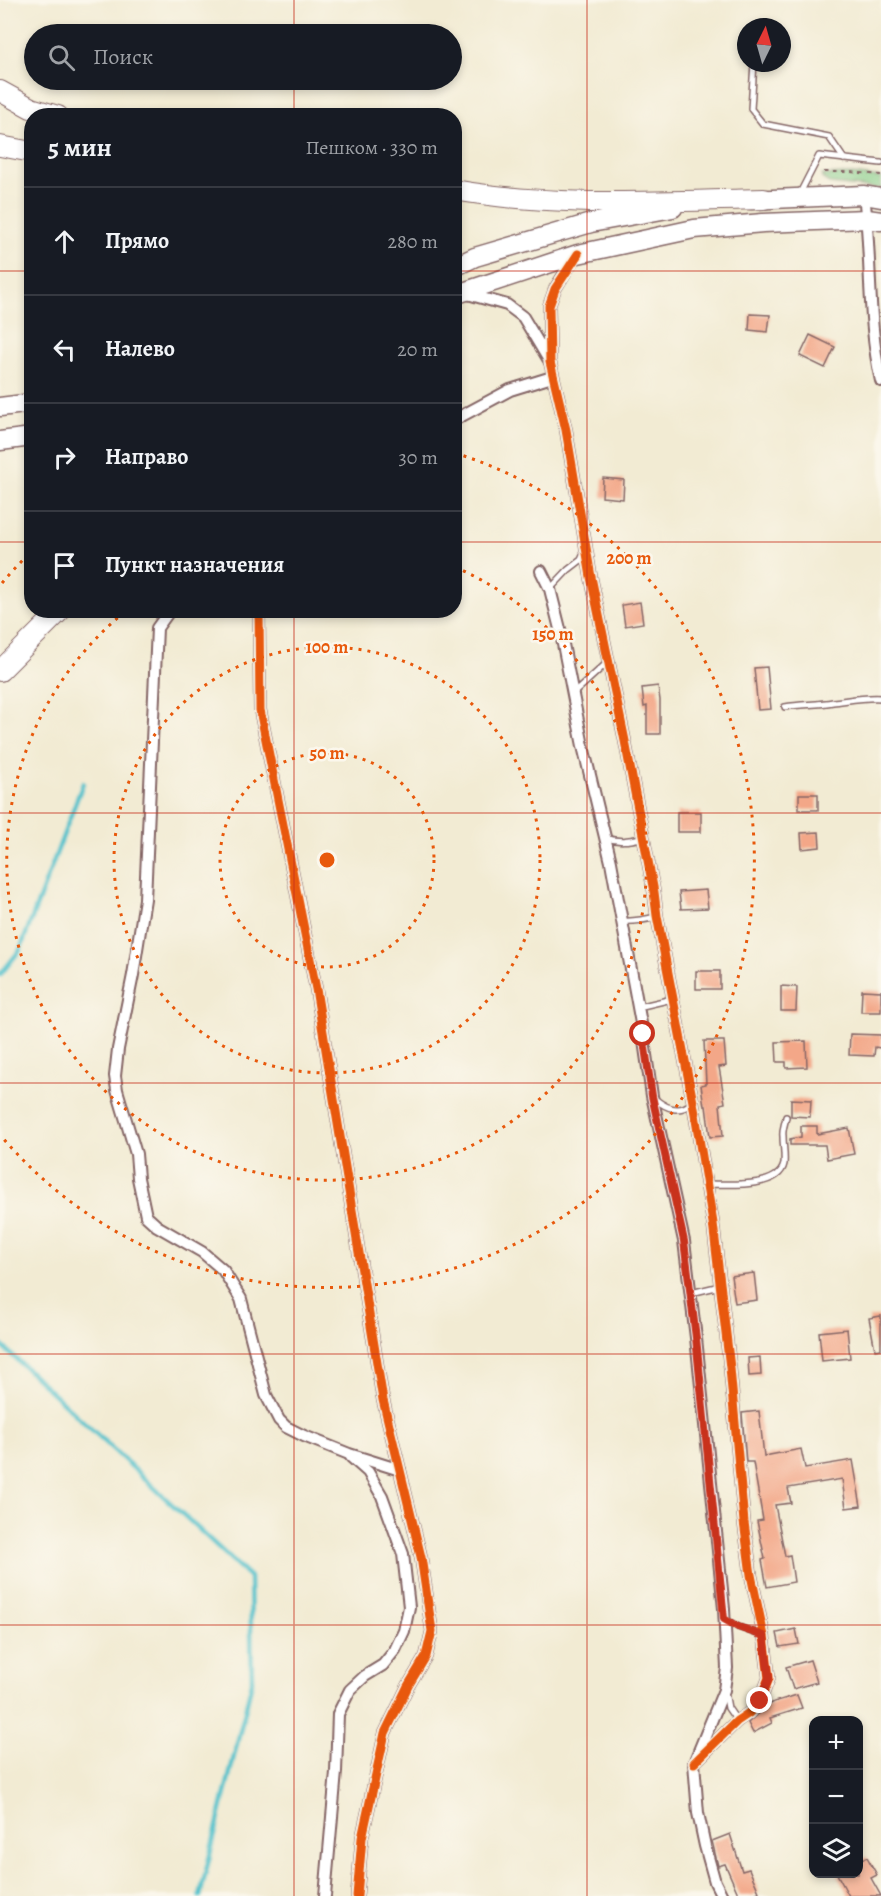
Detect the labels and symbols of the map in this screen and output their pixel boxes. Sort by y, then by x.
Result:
north arrow [737,18,791,72]
text: 200 m [606,546,652,570]
text: 150 m [532,622,574,646]
text: 100 m [306,635,348,659]
text: 50 m [310,741,344,765]
centre of rings [317,850,337,870]
route start [629,1020,655,1046]
route end [746,1687,772,1713]

